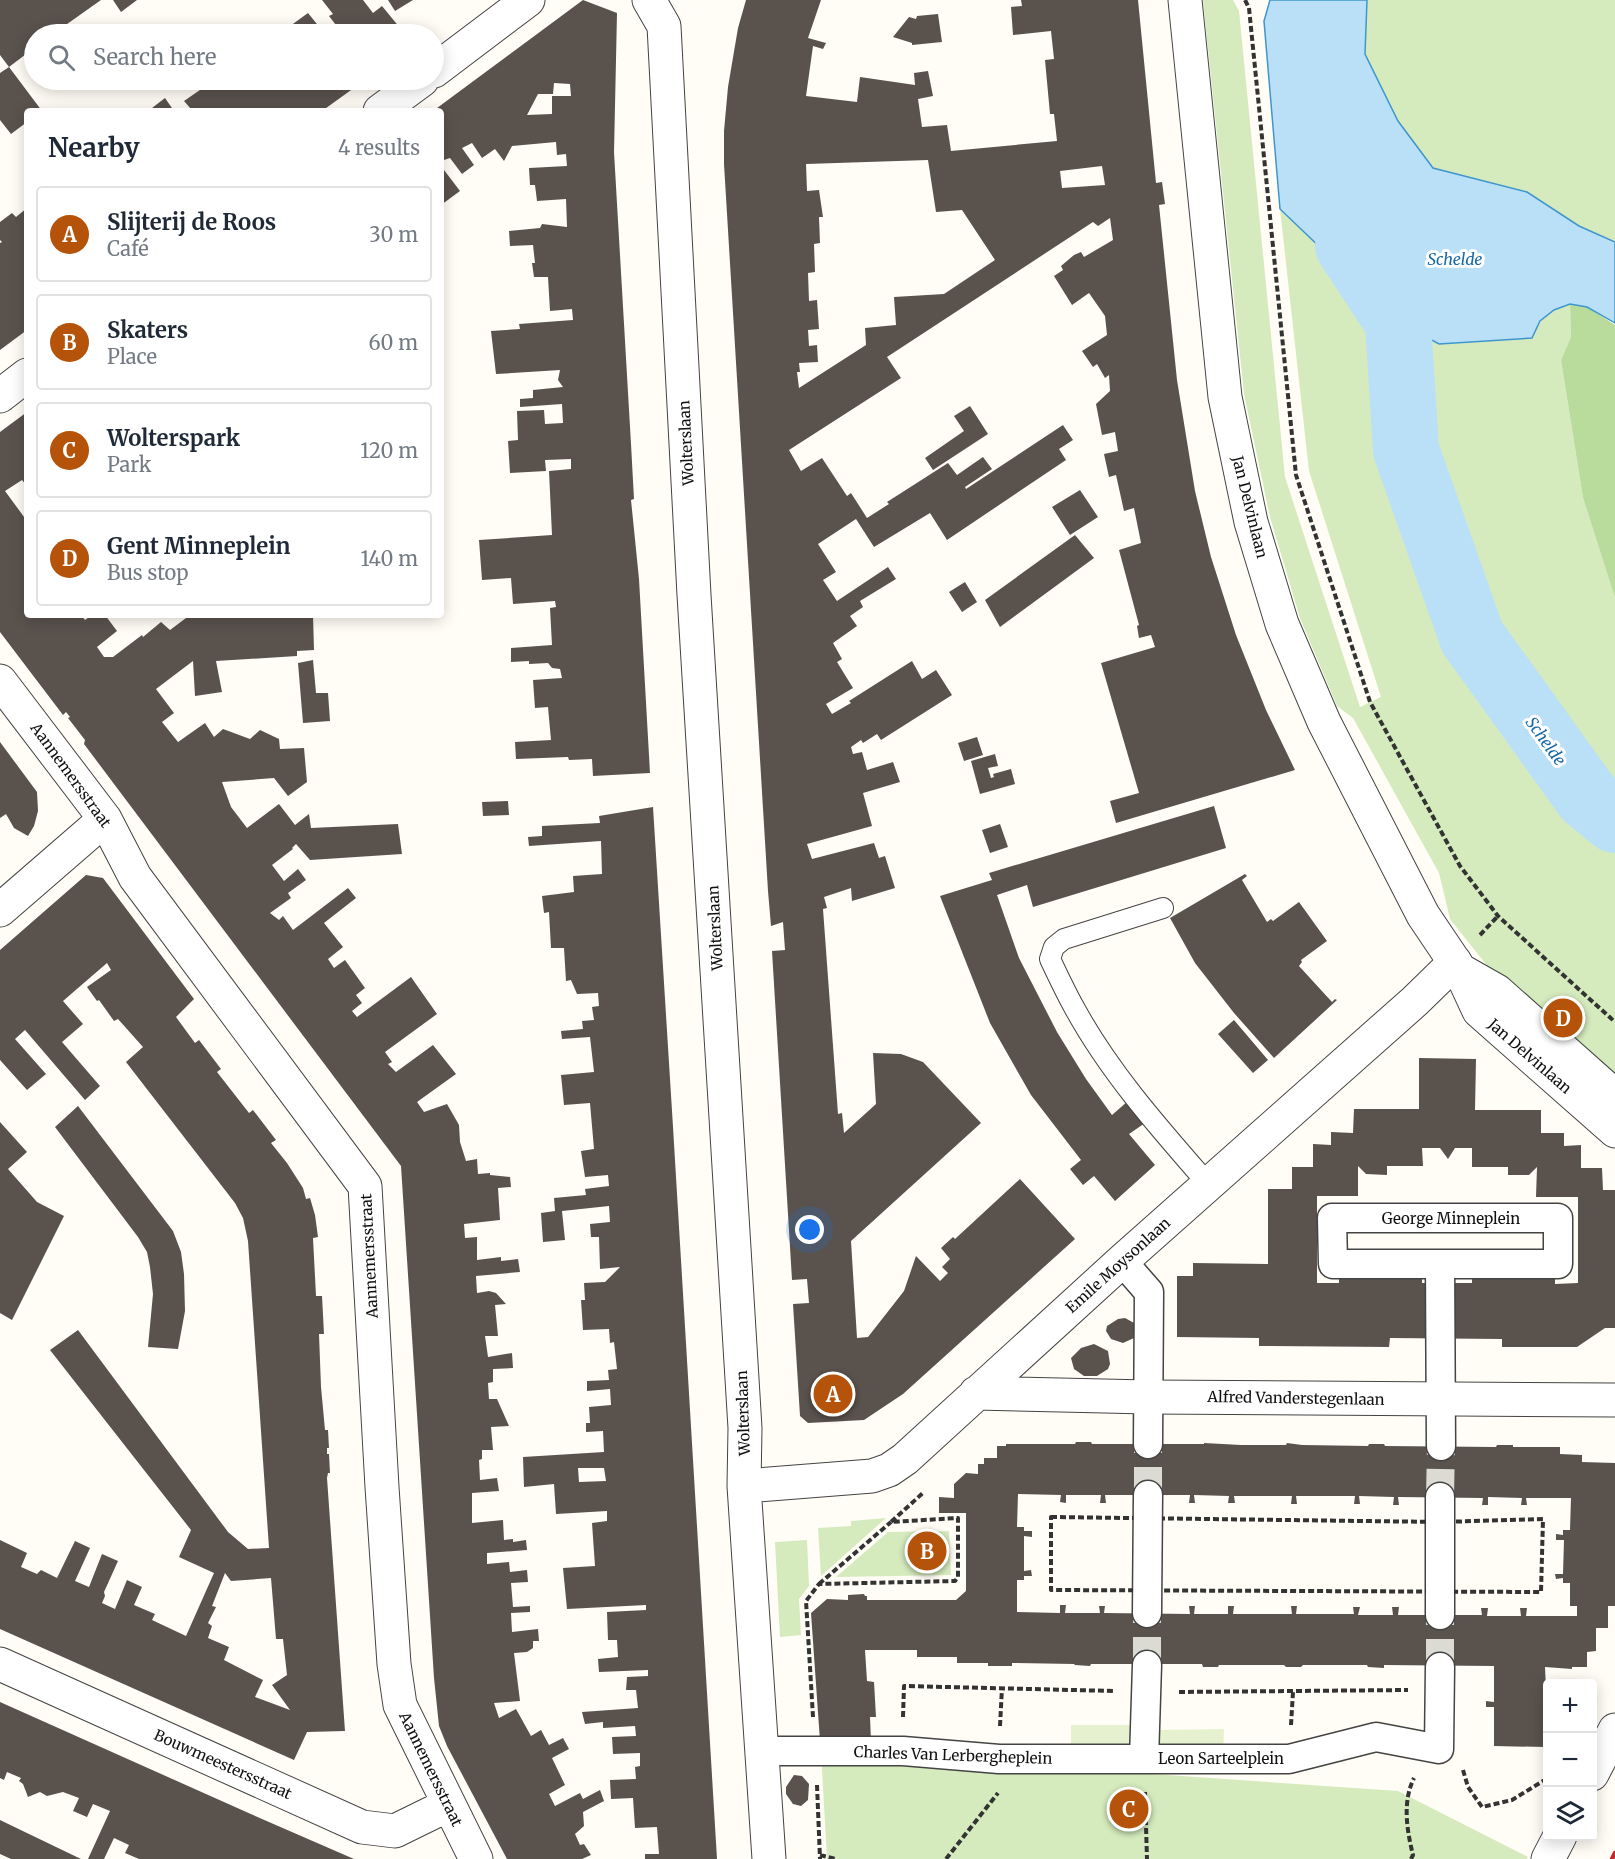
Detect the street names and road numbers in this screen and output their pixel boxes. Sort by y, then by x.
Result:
street label: Wolterslaan [674,400,698,487]
street label: Jan Delvinlaan [1228,453,1272,560]
street label: Aannemersstraat [26,718,115,831]
street label: Wolterslaan [703,885,727,972]
street label: Jan Delvinlaan [1485,1015,1575,1097]
street label: Aannemersstraat [356,1193,382,1320]
street label: George Minneplein [1382,1209,1520,1228]
street label: Emile Moysonlaan [1062,1213,1174,1317]
street label: Wolterslaan [732,1370,754,1457]
street label: Alfred Vanderstegenlaan [1206,1387,1385,1409]
street label: Aannemersstraat [395,1708,467,1829]
street label: Bouwmeestersstraat [151,1725,295,1803]
street label: Charles Van Lerbergheplein [853,1742,1053,1768]
street label: Leon Sarteelplein [1158,1749,1284,1768]

